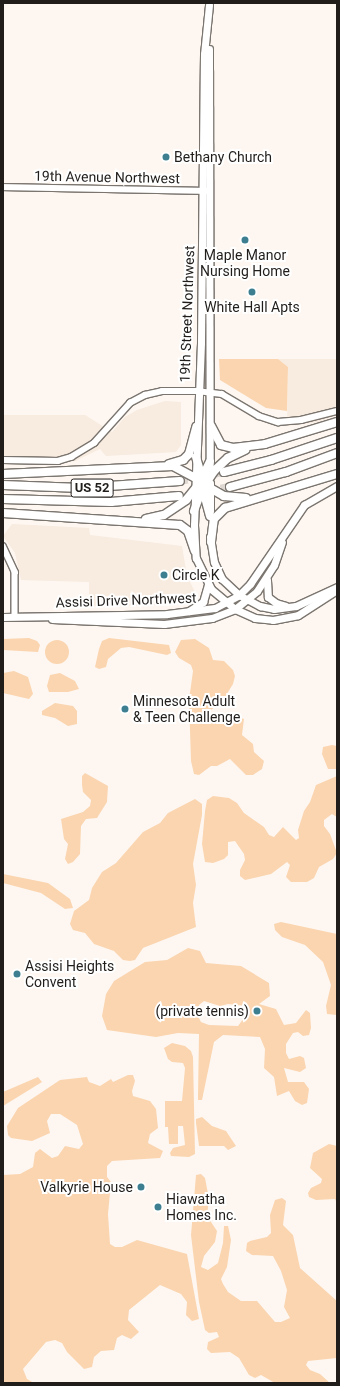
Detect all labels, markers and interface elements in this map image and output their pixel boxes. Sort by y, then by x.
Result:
place label: Bethany Church [174,149,272,165]
marker: Bethany Church [161,152,171,162]
street label: 19th Avenue Northwest [34,167,180,187]
marker: Maple Manor Nursing Home [240,235,250,245]
street label: 19th Street Northwest [176,245,198,383]
place label: Maple Manor Nursing Home [200,247,290,280]
marker: White Hall Apts [247,287,257,297]
place label: White Hall Apts [204,299,300,315]
road number: US 52 [70,477,114,499]
place label: Circle K [172,567,220,583]
marker: Circle K [159,570,169,580]
street label: Assisi Drive Northwest [55,589,197,611]
place label: Minnesota Adult & Teen Challenge [133,693,241,726]
marker: Minnesota Adult & Teen Challenge [120,704,130,714]
place label: Assisi Heights Convent [25,958,114,990]
marker: Assisi Heights Convent [12,969,22,979]
place label: (private tennis) [155,1003,249,1019]
marker: (private tennis) [252,1006,262,1016]
place label: Valkyrie House [40,1179,133,1195]
marker: Valkyrie House [136,1182,146,1192]
place label: Hiawatha Homes Inc. [166,1191,237,1224]
marker: Hiawatha Homes Inc. [153,1202,163,1212]

